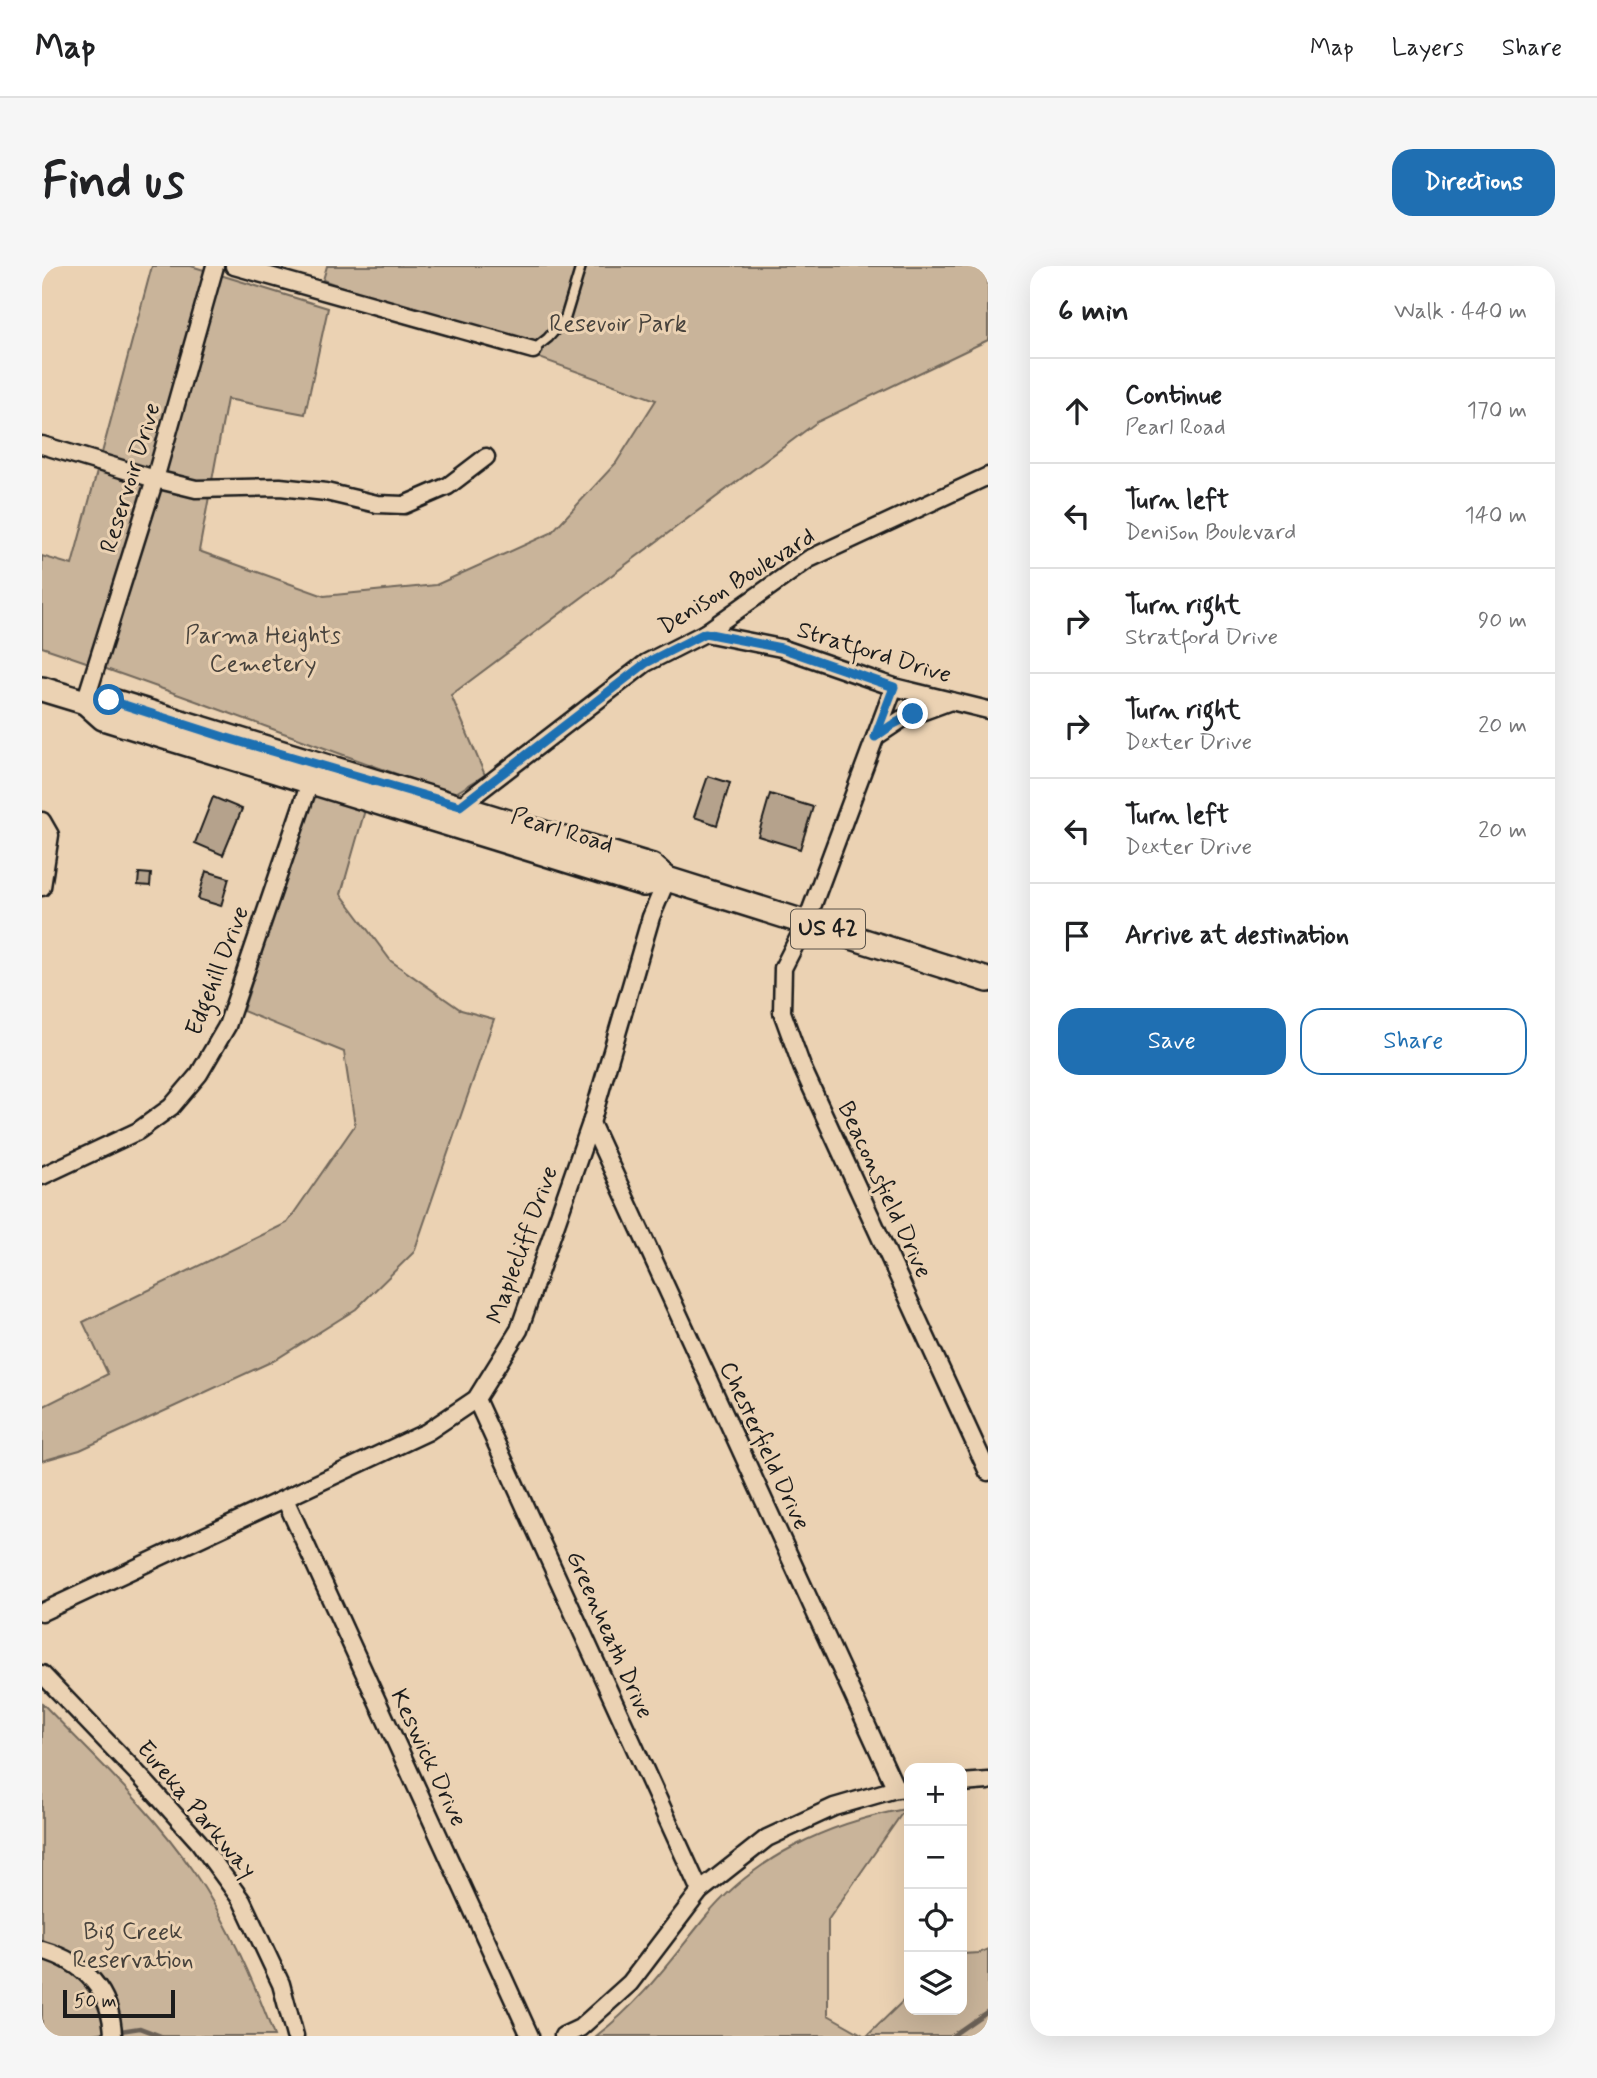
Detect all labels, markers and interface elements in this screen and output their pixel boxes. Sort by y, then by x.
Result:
text: Map [35,26,95,70]
text: Map [1310,33,1354,64]
text: Layers [1392,33,1464,64]
text: Share [1502,33,1562,64]
button: Directions [1392,149,1555,216]
text: Find us [42,150,185,215]
text: 6 min [1058,292,1129,331]
text: Walk · 440 m [1394,297,1527,327]
park label: Resevoir Park [549,309,687,340]
text: Continue [1125,379,1222,413]
icon: ahead [1058,392,1096,430]
text: 170 m [1467,396,1527,426]
street label: Reservoir Drive [93,399,169,557]
text: Pearl Road [1125,413,1226,443]
text: Turn left [1125,484,1229,518]
icon: left [1058,497,1096,535]
text: 140 m [1464,501,1527,531]
text: Denison Boulevard [1125,518,1296,548]
street label: Denison Boulevard [653,521,821,643]
text: Turn right [1125,589,1241,623]
icon: right [1058,602,1096,640]
text: 90 m [1478,606,1527,636]
street label: Stratford Drive [792,615,955,693]
park label: Parma Heights Cemetery [185,621,341,680]
text: Stratford Drive [1125,623,1278,653]
route start [93,684,124,715]
text: Turn right [1125,694,1241,728]
route end [897,698,928,729]
icon: right [1058,707,1096,745]
text: 20 m [1478,711,1527,741]
text: Dexter Drive [1125,728,1252,758]
text: Turn left [1125,799,1229,833]
street label: Pearl Road [507,801,617,861]
icon: left [1058,812,1096,850]
text: 20 m [1478,816,1527,846]
text: Dexter Drive [1125,833,1252,863]
street label: Edgehill Drive [179,902,260,1041]
road number: US 42 [791,909,865,948]
icon: arrive [1058,917,1096,955]
text: Arrive at destination [1125,919,1349,953]
button: Save [1058,1008,1286,1075]
button: Share [1300,1008,1527,1075]
street label: Beaconsfield Drive [830,1097,938,1283]
street label: Maplecliff Drive [480,1162,566,1328]
street label: Chesterfield Drive [711,1357,817,1535]
street label: Greenheath Drive [558,1546,660,1724]
street label: Keswick Drive [383,1684,473,1832]
street label: Eureka Parkway [129,1734,263,1886]
map controls [904,1763,967,2015]
button: + [904,1763,967,1826]
button: − [904,1826,967,1889]
button: locate [904,1889,967,1952]
park label: Big Creek Reservation [73,1917,193,1976]
button: layers [904,1952,967,2015]
scale bar [63,1987,175,2019]
text: 50 m [74,1989,117,2014]

